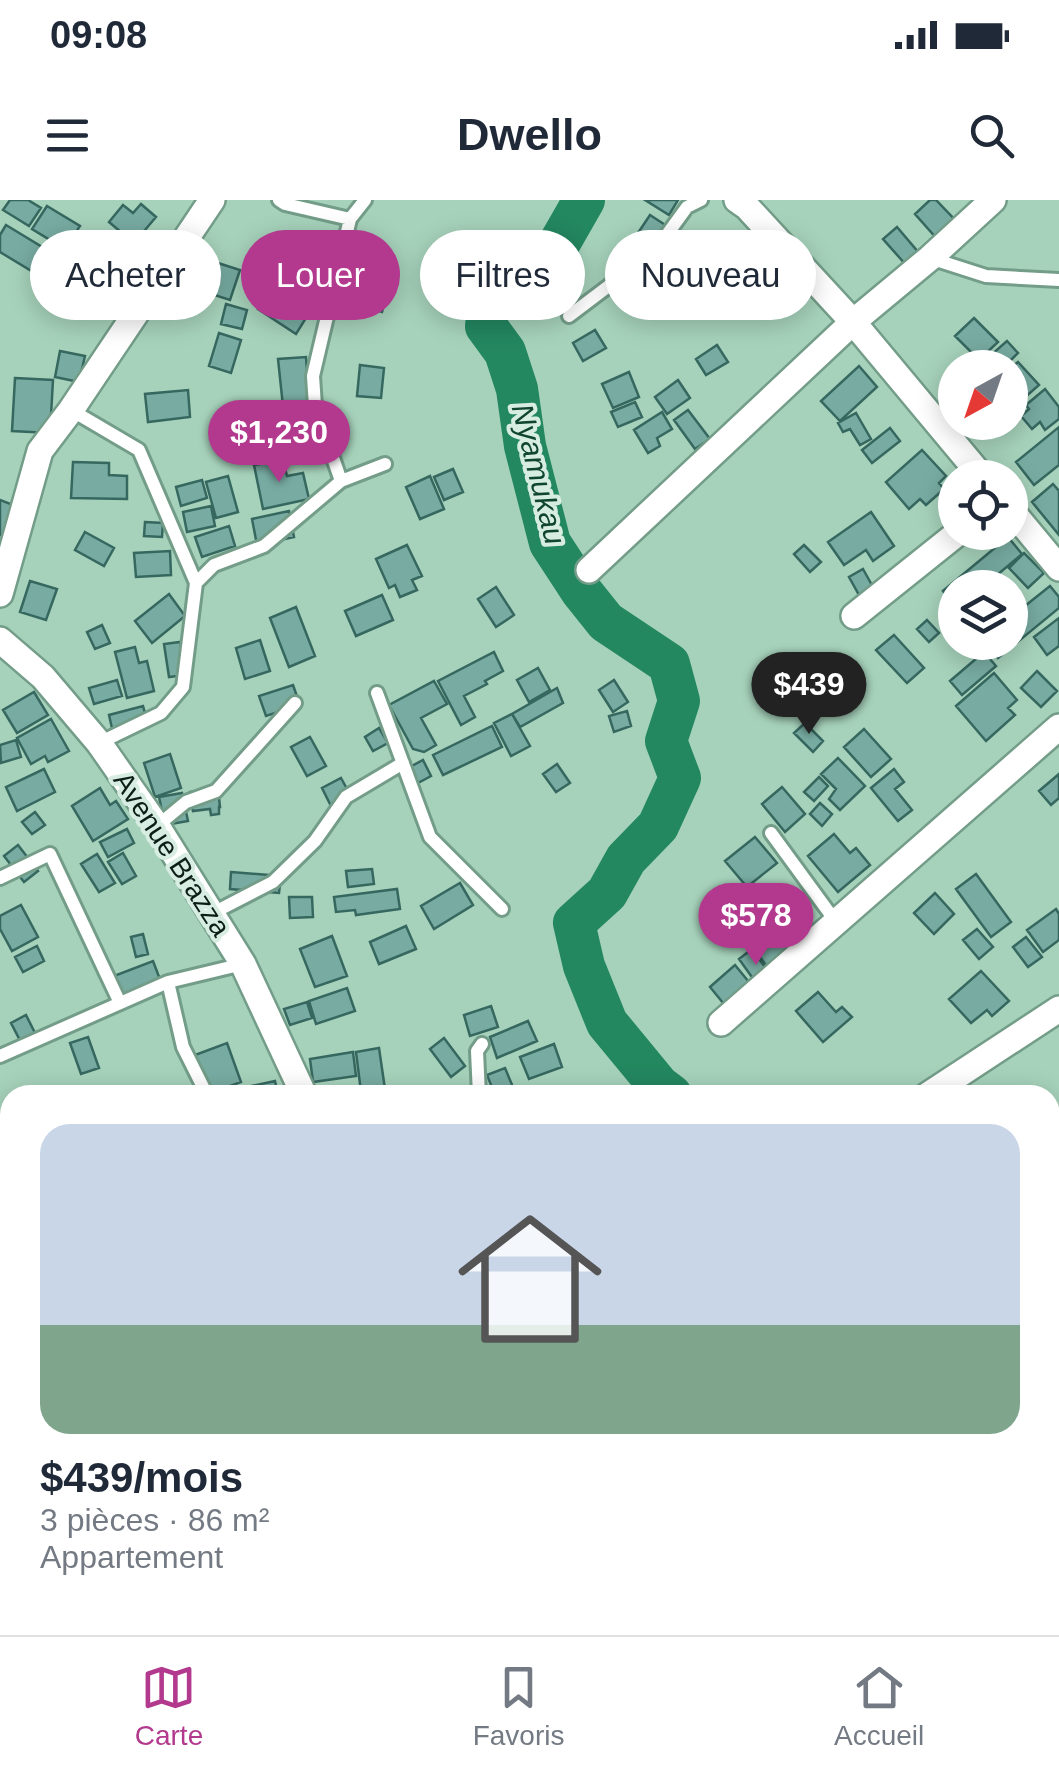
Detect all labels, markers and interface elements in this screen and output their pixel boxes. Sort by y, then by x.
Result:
text: 09:08 [50,14,147,56]
icon: menu [40,108,95,163]
icon: search [964,108,1019,163]
text: Dwello [457,109,602,160]
chip: Acheter [30,230,221,320]
chip: Louer [241,230,400,320]
chip: Filtres [420,230,585,320]
chip: Nouveau [605,230,816,320]
north arrow [938,350,1028,440]
map controls [938,350,1028,660]
pin: $1,230 [198,400,360,485]
water label: Nyamukau [506,400,572,548]
text: $1,230 [230,414,328,450]
button: locate [938,460,1028,550]
button: layers [938,570,1028,660]
pin: $439 [750,652,868,737]
text: $439 [773,666,845,702]
street label: Avenue Brazza [107,766,237,942]
pin: $578 [697,883,815,968]
text: $578 [720,897,792,933]
icon: home [440,1189,620,1369]
text: $439/mois [40,1454,243,1501]
text: 3 pièces · 86 m² [40,1502,269,1538]
text: Appartement [40,1539,223,1575]
tab: Carte [135,1660,203,1752]
tab: Favoris [473,1660,564,1752]
tab: Accueil [834,1660,924,1752]

